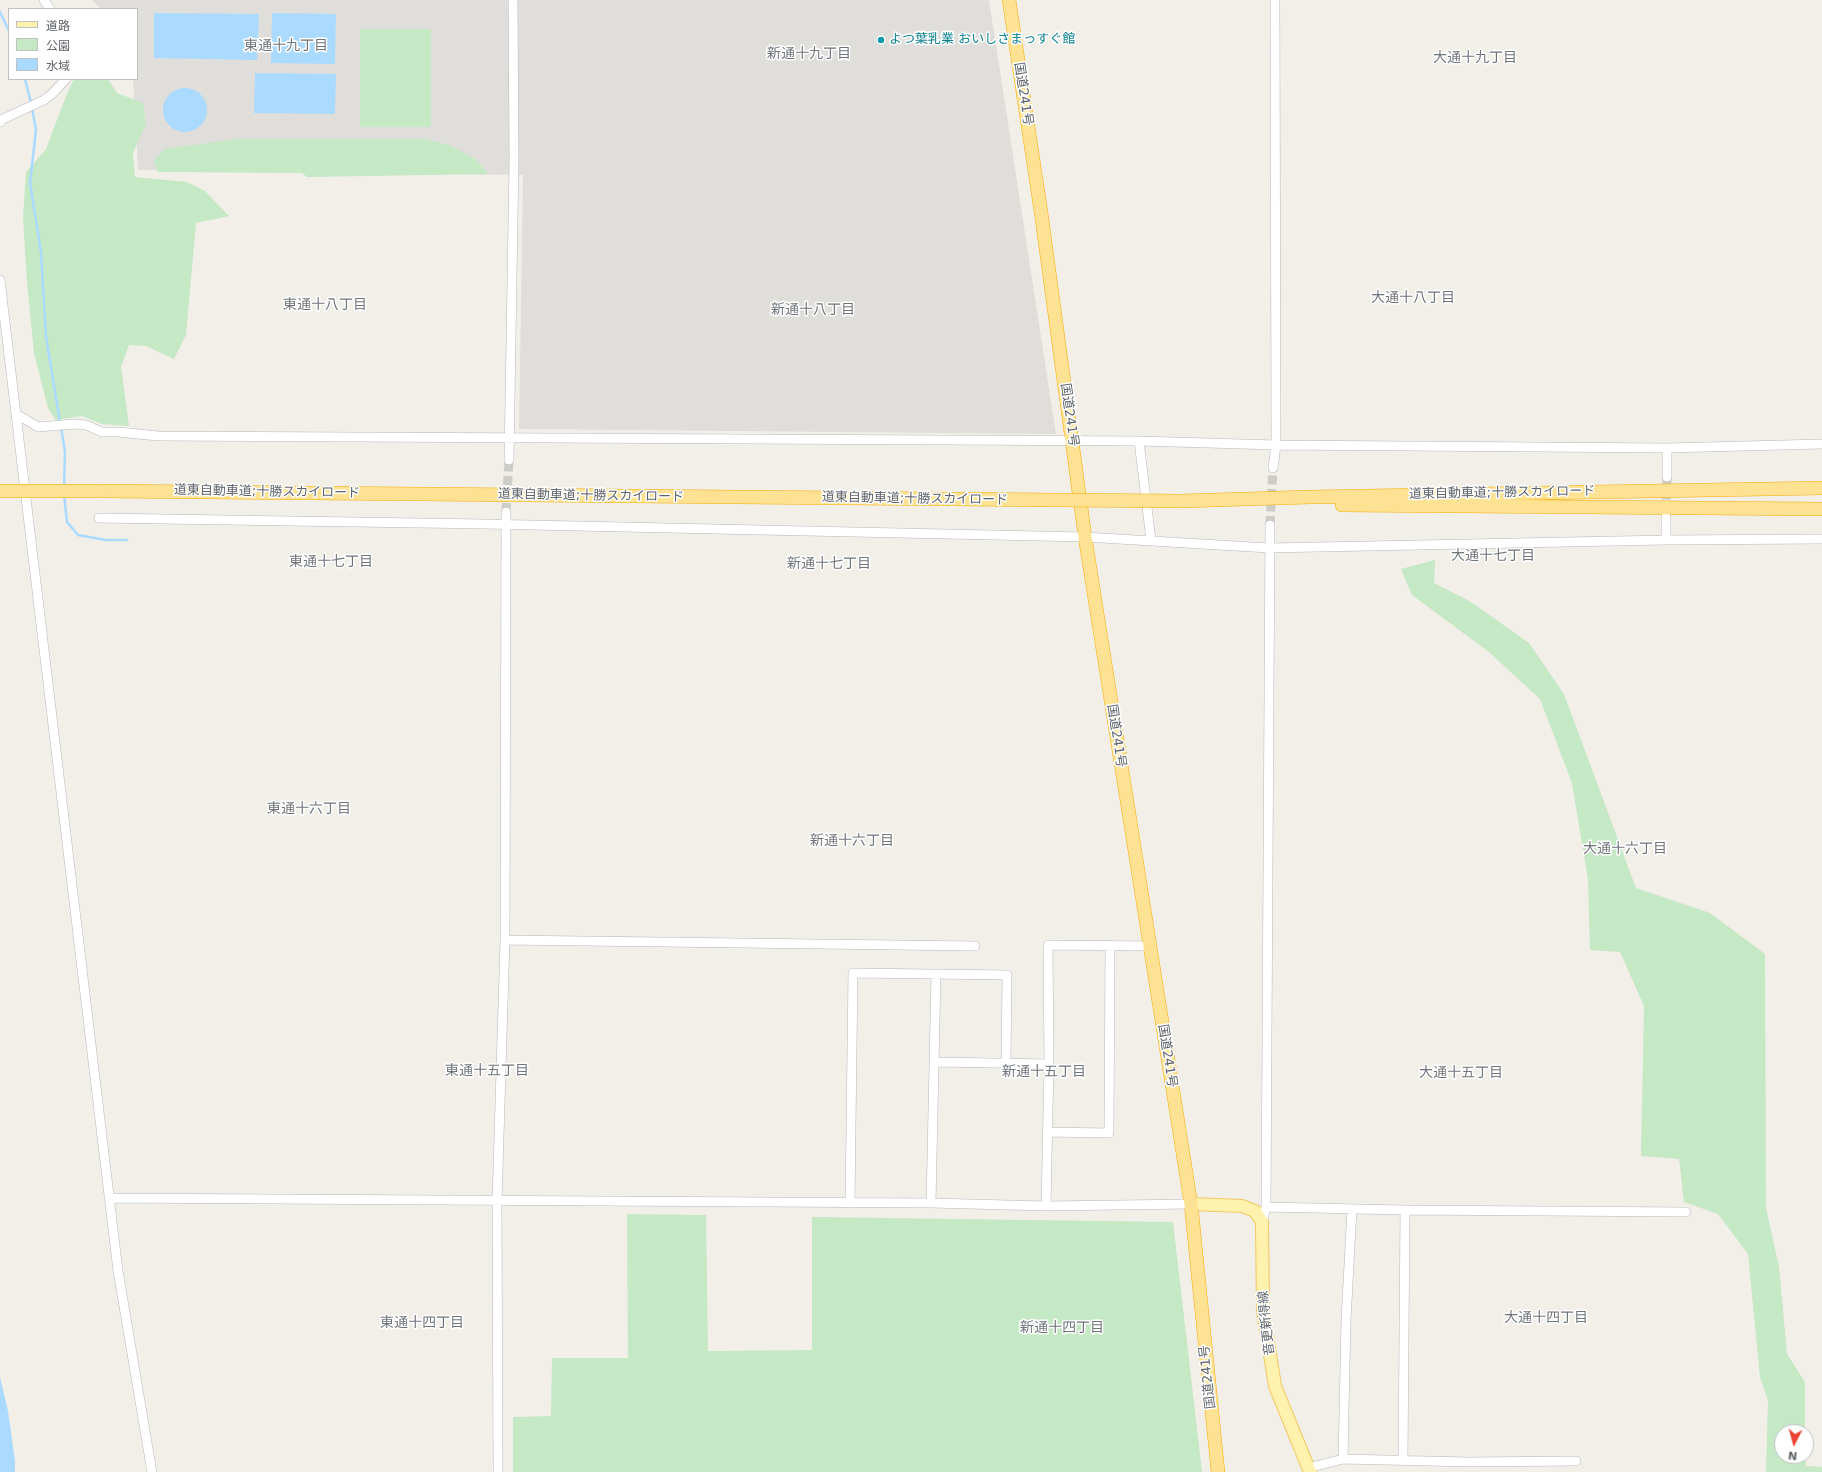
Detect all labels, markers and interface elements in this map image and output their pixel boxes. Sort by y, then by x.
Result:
legend [8,8,138,80]
text: 道路 [46,19,70,33]
place label: よつ葉乳業 おいしさまっすぐ館 [889,32,1075,48]
marker: よつ葉乳業 おいしさまっすぐ館 [876,35,886,45]
district label: 東通十九丁目 [244,38,328,54]
text: 公園 [46,39,70,53]
district label: 新通十九丁目 [767,46,851,62]
district label: 大通十九丁目 [1433,50,1517,66]
text: 水域 [46,59,70,73]
street label: 国道241号 [1010,61,1036,127]
district label: 大通十八丁目 [1371,290,1455,306]
district label: 東通十八丁目 [283,297,367,313]
district label: 新通十八丁目 [771,302,855,318]
street label: 国道241号 [1057,382,1081,448]
street label: 道東自動車道;十勝スカイロード [174,483,360,501]
street label: 道東自動車道;十勝スカイロード [1409,484,1595,502]
street label: 道東自動車道;十勝スカイロード [498,487,684,505]
street label: 道東自動車道;十勝スカイロード [822,490,1008,508]
district label: 大通十七丁目 [1451,548,1535,564]
district label: 東通十七丁目 [289,554,373,570]
district label: 新通十七丁目 [787,556,871,572]
street label: 国道241号 [1103,703,1129,769]
district label: 東通十六丁目 [267,801,351,817]
district label: 新通十六丁目 [810,833,894,849]
district label: 大通十六丁目 [1583,841,1667,857]
street label: 国道241号 [1154,1023,1180,1089]
district label: 東通十五丁目 [445,1063,529,1079]
district label: 新通十五丁目 [1002,1064,1086,1080]
district label: 大通十五丁目 [1419,1065,1503,1081]
street label: 音更新得線 [1256,1290,1278,1356]
district label: 大通十四丁目 [1504,1310,1588,1326]
district label: 東通十四丁目 [380,1315,464,1331]
district label: 新通十四丁目 [1020,1320,1104,1336]
street label: 国道241号 [1197,1344,1219,1410]
north arrow [1774,1424,1814,1464]
text: N [1788,1448,1798,1462]

